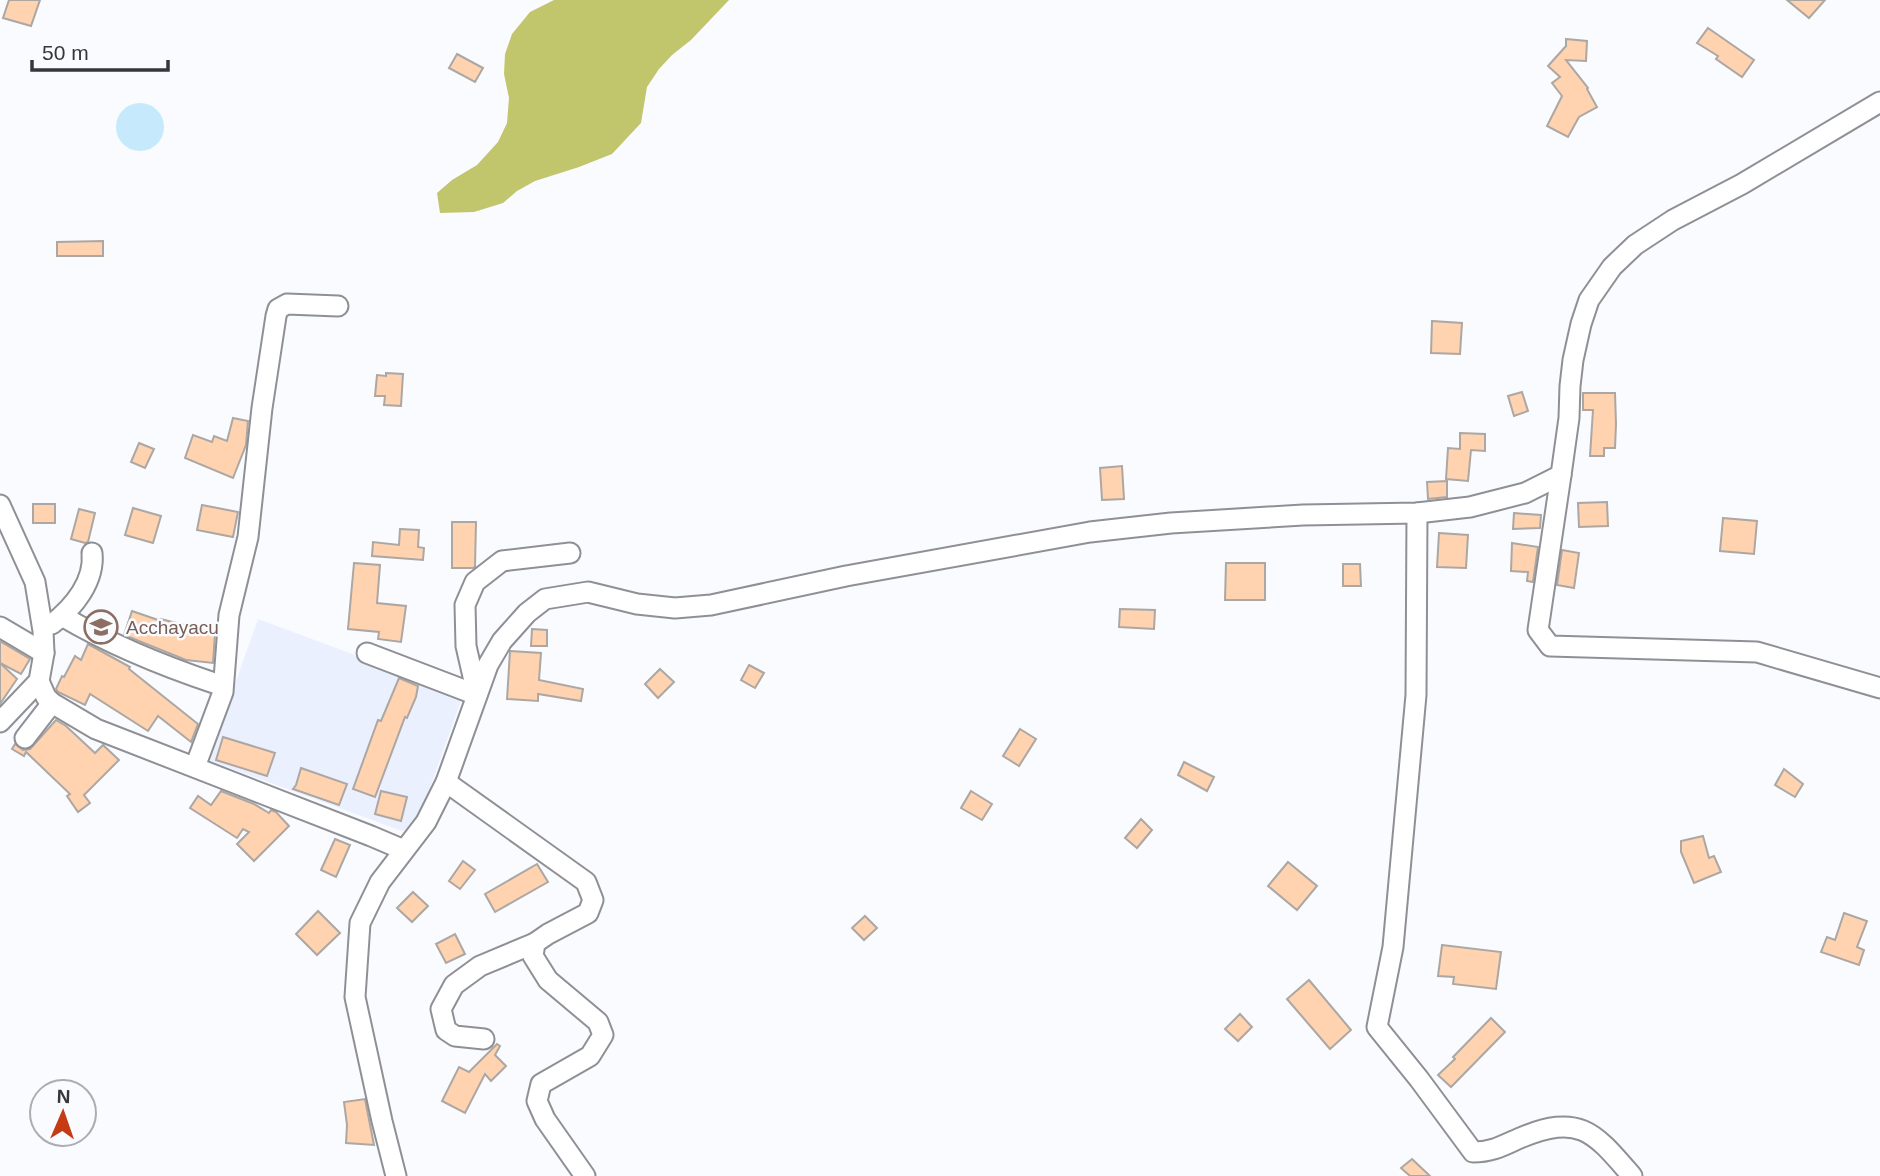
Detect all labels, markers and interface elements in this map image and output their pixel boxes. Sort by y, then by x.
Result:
scale bar [32,28,168,72]
text: 50 m [42,41,89,64]
school or university icon: Acchayacu [82,608,120,646]
place label: Acchayacu [126,617,219,638]
north arrow [28,1078,98,1148]
text: N [56,1086,71,1107]

